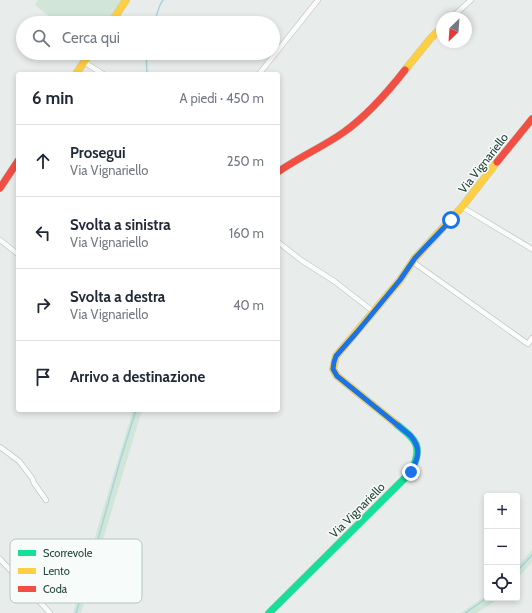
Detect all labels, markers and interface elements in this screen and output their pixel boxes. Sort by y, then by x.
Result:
north arrow [436,12,472,48]
search box [16,16,280,60]
icon: search [30,27,52,49]
text: Cerca qui [62,29,120,47]
text: 6 min [32,88,74,108]
text: A piedi · 450 m [180,90,264,106]
street label: Via Vignariello [455,130,511,196]
text: Prosegui [70,144,126,162]
icon: ahead [32,150,54,172]
text: 250 m [227,153,264,169]
text: Via Vignariello [70,162,148,178]
route start [442,211,460,229]
text: Svolta a sinistra [70,216,171,234]
icon: left [32,222,54,244]
text: 160 m [229,225,264,241]
text: Via Vignariello [70,234,148,250]
text: Svolta a destra [70,288,165,306]
icon: right [32,294,54,316]
text: 40 m [233,297,264,313]
text: Via Vignariello [70,306,148,322]
icon: arrive [32,366,54,388]
text: Arrivo a destinazione [70,368,205,386]
route end [402,463,420,481]
street label: Via Vignariello [326,479,388,541]
map controls [484,493,520,601]
button: + [484,493,520,529]
button: − [484,529,520,565]
legend [10,539,142,603]
text: Scorrevole [43,546,93,560]
text: Lento [43,564,70,578]
button: locate [484,565,520,601]
text: Coda [43,582,68,596]

